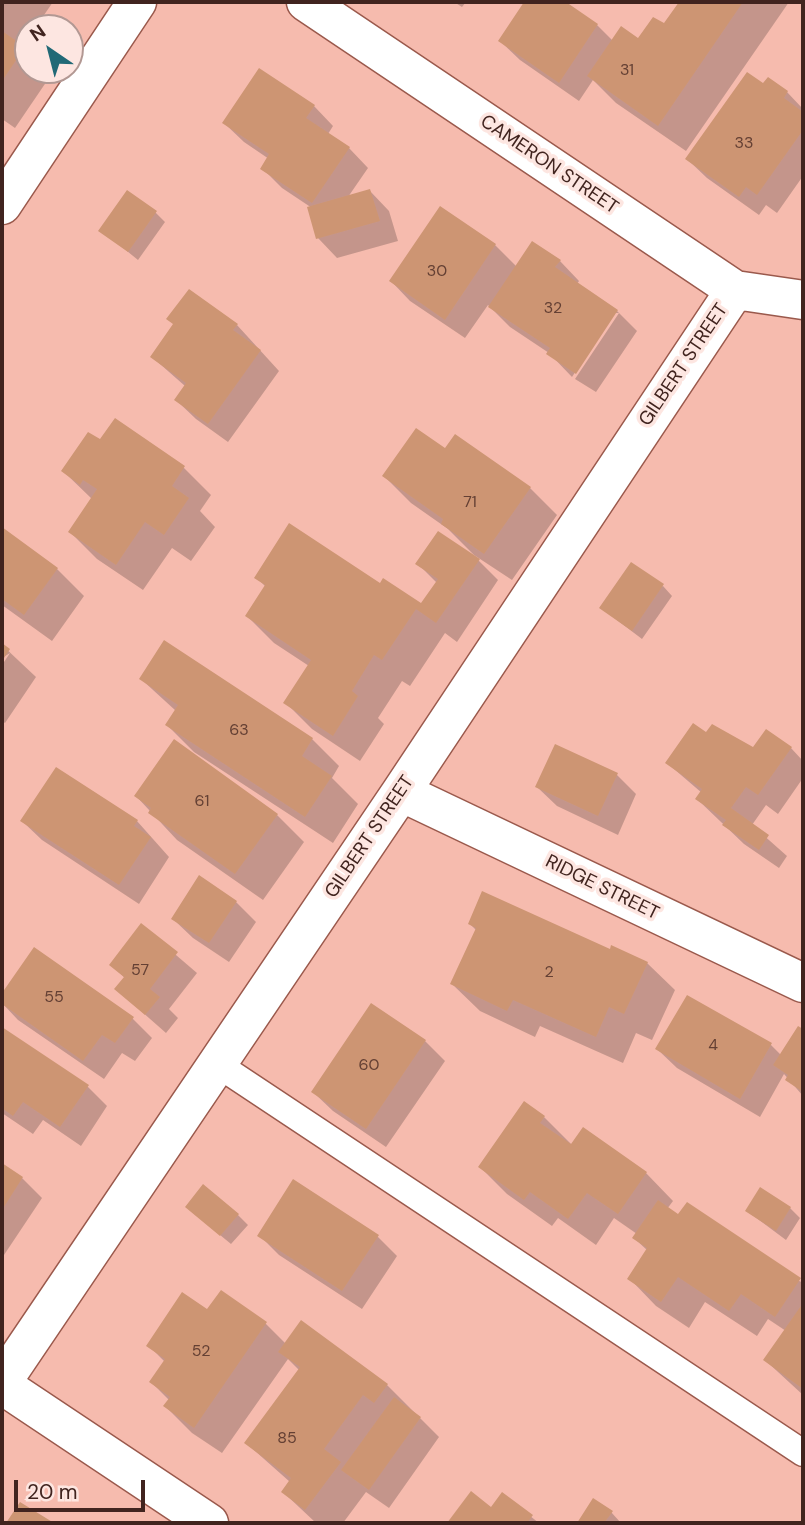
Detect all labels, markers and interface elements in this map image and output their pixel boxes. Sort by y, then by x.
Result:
north arrow [14,14,84,84]
text: N [25,19,51,47]
house number: 31 [620,61,634,81]
street label: CAMERON STREET [476,110,622,220]
house number: 33 [735,134,753,154]
house number: 30 [427,262,447,282]
house number: 32 [544,299,562,319]
street label: GILBERT STREET [635,299,733,431]
house number: 71 [463,493,477,513]
house number: 63 [229,721,249,741]
street label: GILBERT STREET [321,771,419,903]
house number: 61 [194,792,210,812]
street label: RIDGE STREET [541,851,663,925]
house number: 57 [131,961,149,981]
house number: 2 [544,963,554,983]
house number: 55 [44,988,64,1008]
house number: 4 [708,1036,718,1056]
house number: 60 [359,1056,379,1076]
house number: 52 [192,1342,210,1362]
house number: 85 [277,1429,297,1449]
scale bar [18,1466,149,1510]
text: 20 m [27,1478,78,1506]

